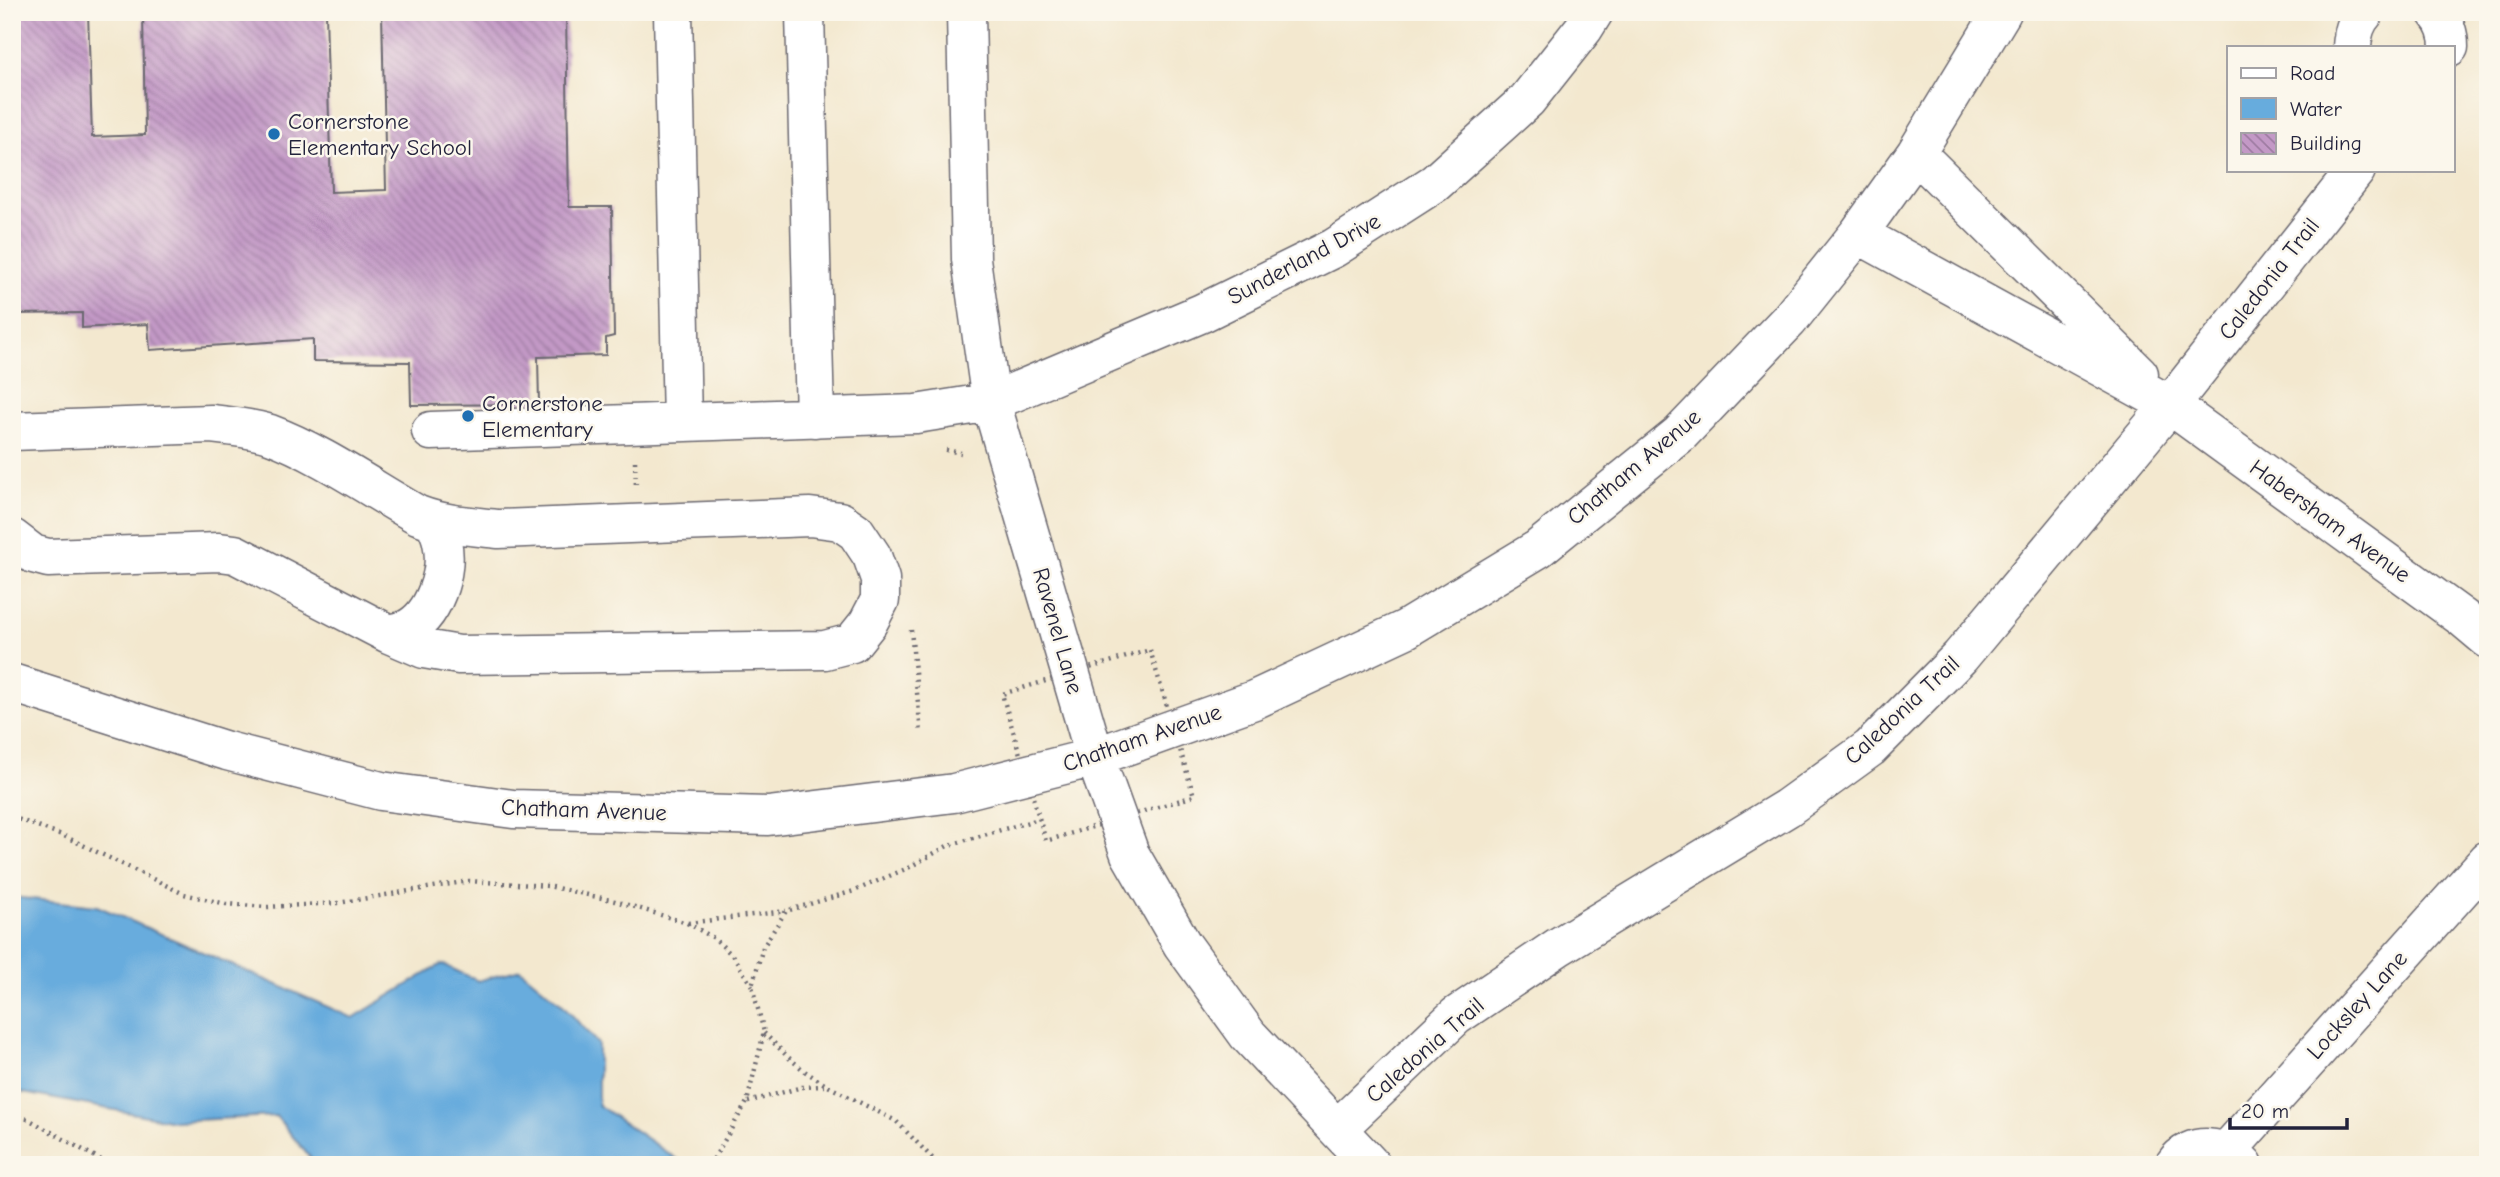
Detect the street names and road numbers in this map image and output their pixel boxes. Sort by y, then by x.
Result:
street label: Sunderland Drive [1223,207,1385,311]
street label: Caledonia Trail [2213,213,2325,345]
street label: Chatham Avenue [1562,403,1706,531]
street label: Habersham Avenue [2244,454,2416,588]
street label: Ravenel Lane [1027,565,1089,697]
street label: Caledonia Trail [1839,650,1965,770]
street label: Chatham Avenue [1059,698,1225,778]
street label: Chatham Avenue [501,794,667,826]
street label: Locksley Lane [2301,945,2413,1065]
street label: Caledonia Trail [1361,992,1489,1108]

